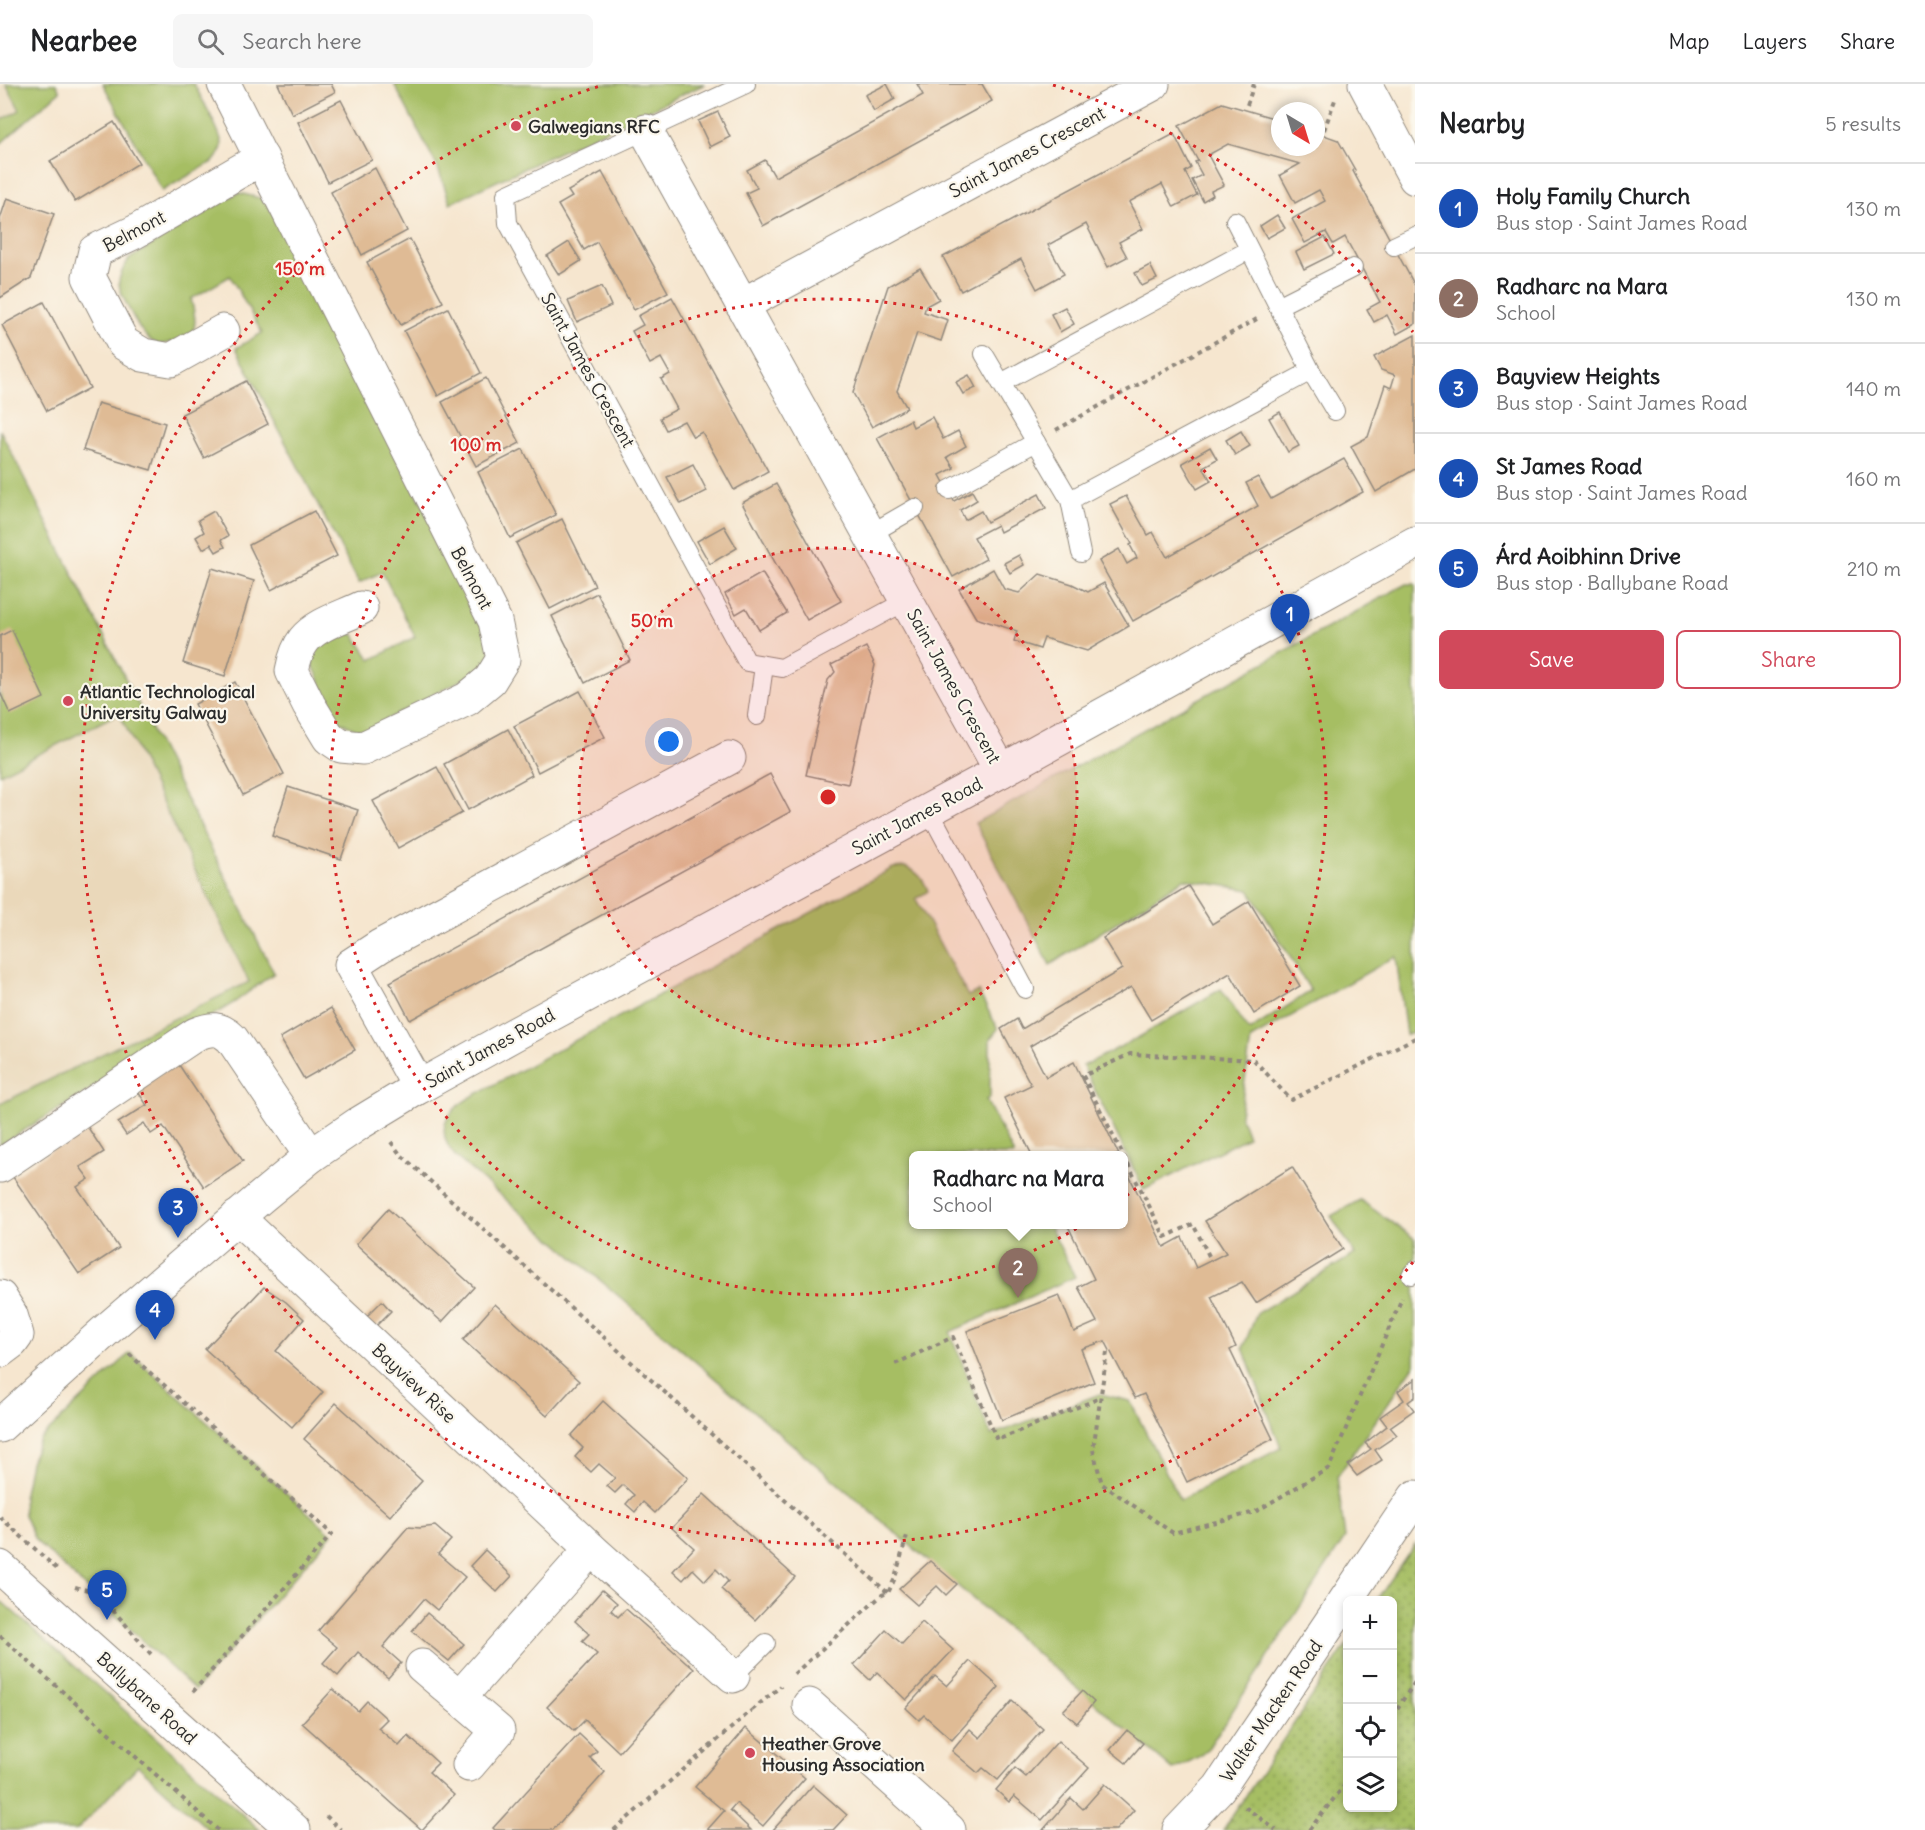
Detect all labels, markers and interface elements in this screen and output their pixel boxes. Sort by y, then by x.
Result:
search box [173,14,593,68]
text: Nearbee [30,23,137,59]
icon: search [194,25,227,58]
text: Search here [242,27,362,55]
text: Map [1669,28,1709,55]
text: Layers [1742,28,1807,55]
text: Share [1840,28,1895,55]
street label: Saint James Crescent [945,101,1109,203]
north arrow [1271,102,1325,156]
text: Nearby [1439,107,1525,140]
text: 5 results [1825,111,1901,136]
place label: Galwegians RFC [528,115,660,138]
marker: Galwegians RFC [509,119,523,133]
text: Holy Family Church [1496,182,1690,210]
text: 1 [1455,196,1462,221]
text: 130 m [1846,196,1901,221]
street label: Belmont [99,205,169,257]
text: Bus stop · Saint James Road [1496,210,1748,235]
text: 150 m [275,257,325,280]
text: Radharc na Mara [1496,272,1668,300]
text: 2 [1453,286,1464,311]
text: 130 m [1846,286,1901,311]
street label: Saint James Crescent [536,289,640,451]
text: School [1496,300,1556,325]
text: Bayview Heights [1496,362,1660,390]
text: 3 [1453,376,1464,401]
text: 140 m [1846,376,1901,401]
text: Bus stop · Saint James Road [1496,390,1748,415]
text: 100 m [451,433,502,456]
text: St James Road [1496,452,1642,480]
text: 4 [1453,466,1464,491]
text: 160 m [1846,466,1901,491]
text: Bus stop · Saint James Road [1496,480,1748,505]
text: Árd Aoibhinn Drive [1496,542,1681,570]
street label: Belmont [446,543,498,613]
text: 5 [1453,556,1464,581]
text: 210 m [1847,556,1901,581]
text: Bus stop · Ballybane Road [1496,570,1728,595]
pin: 1 [1270,594,1310,644]
street label: Saint James Crescent [902,605,1006,767]
text: 50 m [631,609,673,632]
button: Save [1439,630,1664,689]
button: Share [1676,630,1901,689]
place label: Atlantic Technological University Galway [80,680,255,724]
marker: Atlantic Technological University Galway [61,694,75,708]
your location [654,727,683,756]
street label: Saint James Road [848,772,987,860]
centre of rings [818,787,838,807]
street label: Saint James Road [421,1003,559,1093]
popup [909,1151,1128,1229]
text: Radharc na Mara [933,1164,1104,1192]
pin: 3 [158,1188,198,1238]
text: School [933,1192,992,1217]
pin: 2 [998,1248,1038,1298]
pin: 4 [136,1290,174,1340]
street label: Bayview Rise [367,1338,461,1428]
pin: 5 [88,1570,126,1620]
map controls [1343,1596,1397,1812]
button: + [1343,1596,1397,1650]
street label: Walter Macken Road [1215,1635,1327,1787]
street label: Ballybane Road [92,1647,202,1749]
button: − [1343,1650,1397,1704]
button: locate [1343,1704,1397,1758]
place label: Heather Grove Housing Association [762,1732,925,1776]
marker: Heather Grove Housing Association [743,1746,757,1760]
button: layers [1343,1758,1397,1812]

